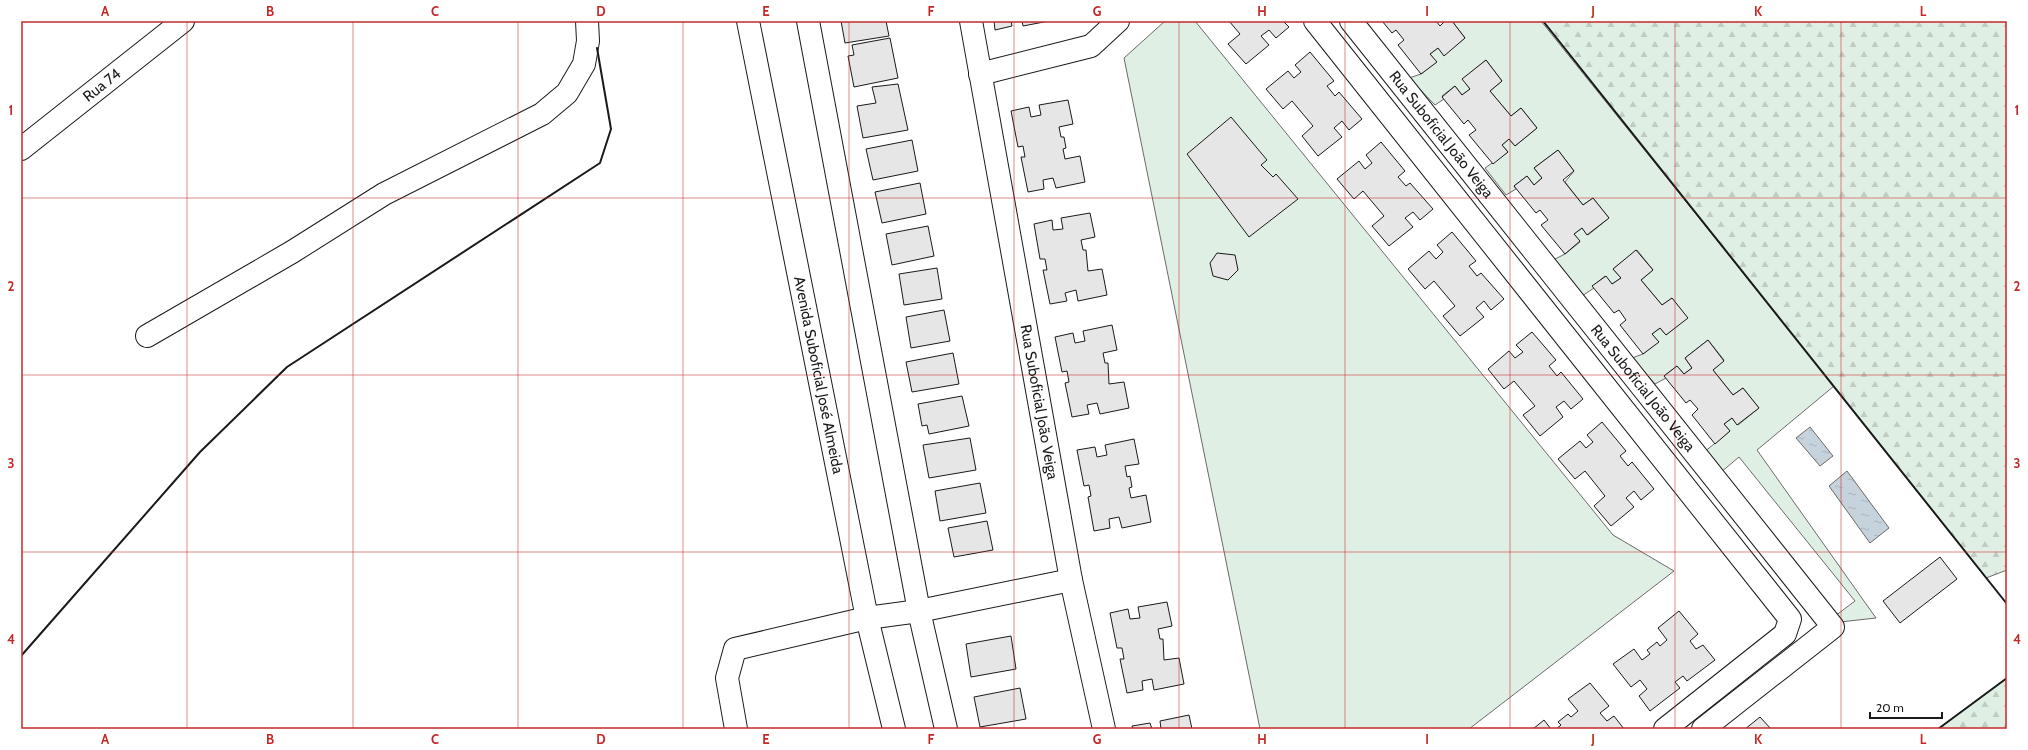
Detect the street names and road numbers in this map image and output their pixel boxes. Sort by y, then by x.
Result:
street label: Rua 74 [79,65,125,106]
street label: Rua Suboficial João Veiga [1385,67,1498,202]
street label: Avenida Suboficial José Almeida [790,275,847,476]
street label: Rua Suboficial João Veiga [1587,321,1699,456]
street label: Rua Suboficial João Veiga [1016,323,1062,482]

